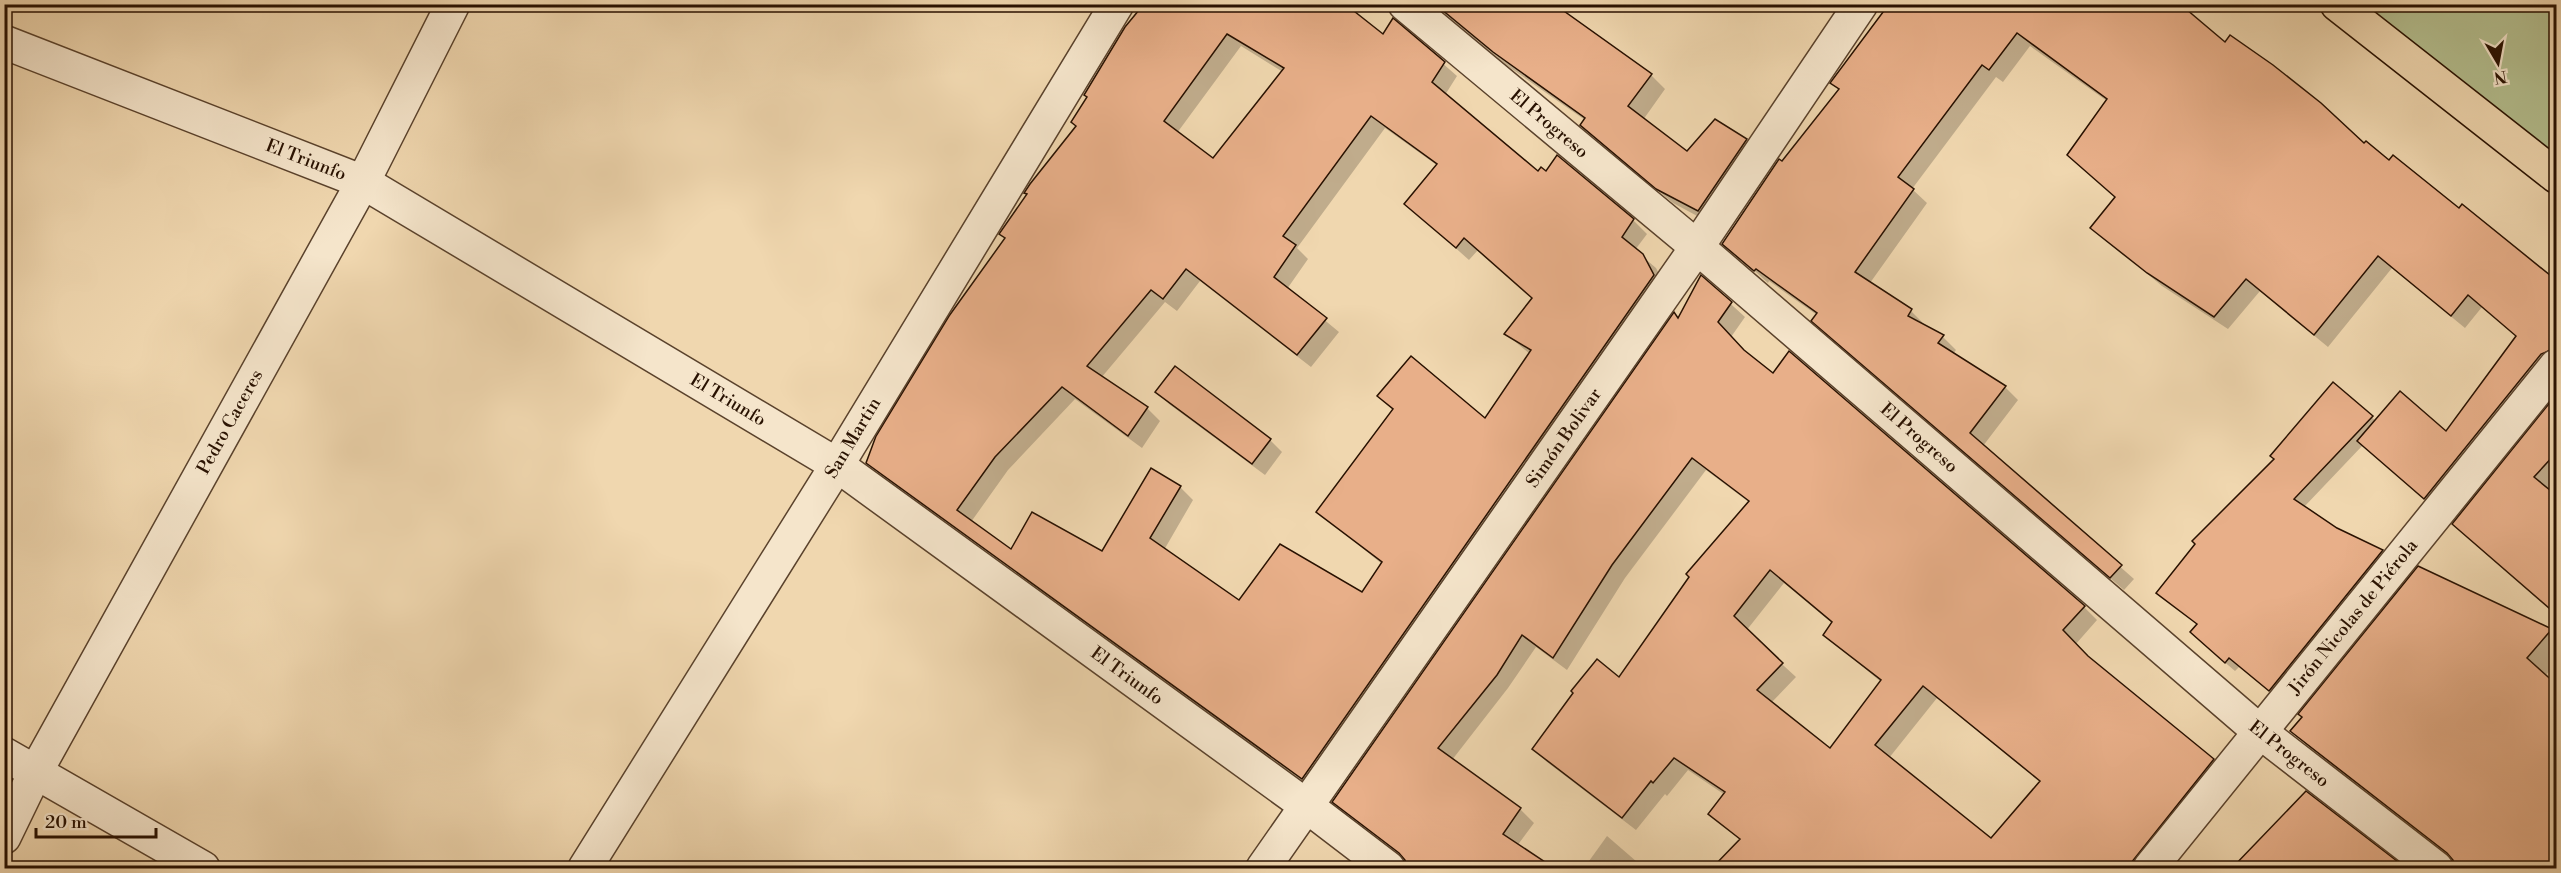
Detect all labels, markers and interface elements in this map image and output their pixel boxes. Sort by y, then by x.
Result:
north arrow [2468,33,2528,93]
text: N [2492,66,2508,88]
street label: El Progreso [1505,84,1593,164]
street label: El Triunfo [262,134,350,186]
street label: Pedro Caceres [192,366,268,478]
street label: El Triunfo [686,368,770,432]
street label: Simón Bolivar [1521,384,1607,492]
street label: San Martin [820,393,886,483]
street label: El Progreso [1875,398,1963,478]
street label: Jirón Nicolas de Piérola [2283,534,2423,700]
street label: El Triunfo [1086,642,1168,710]
street label: El Progreso [2244,715,2334,793]
scale bar [36,801,156,839]
text: 20 m [45,811,87,834]

